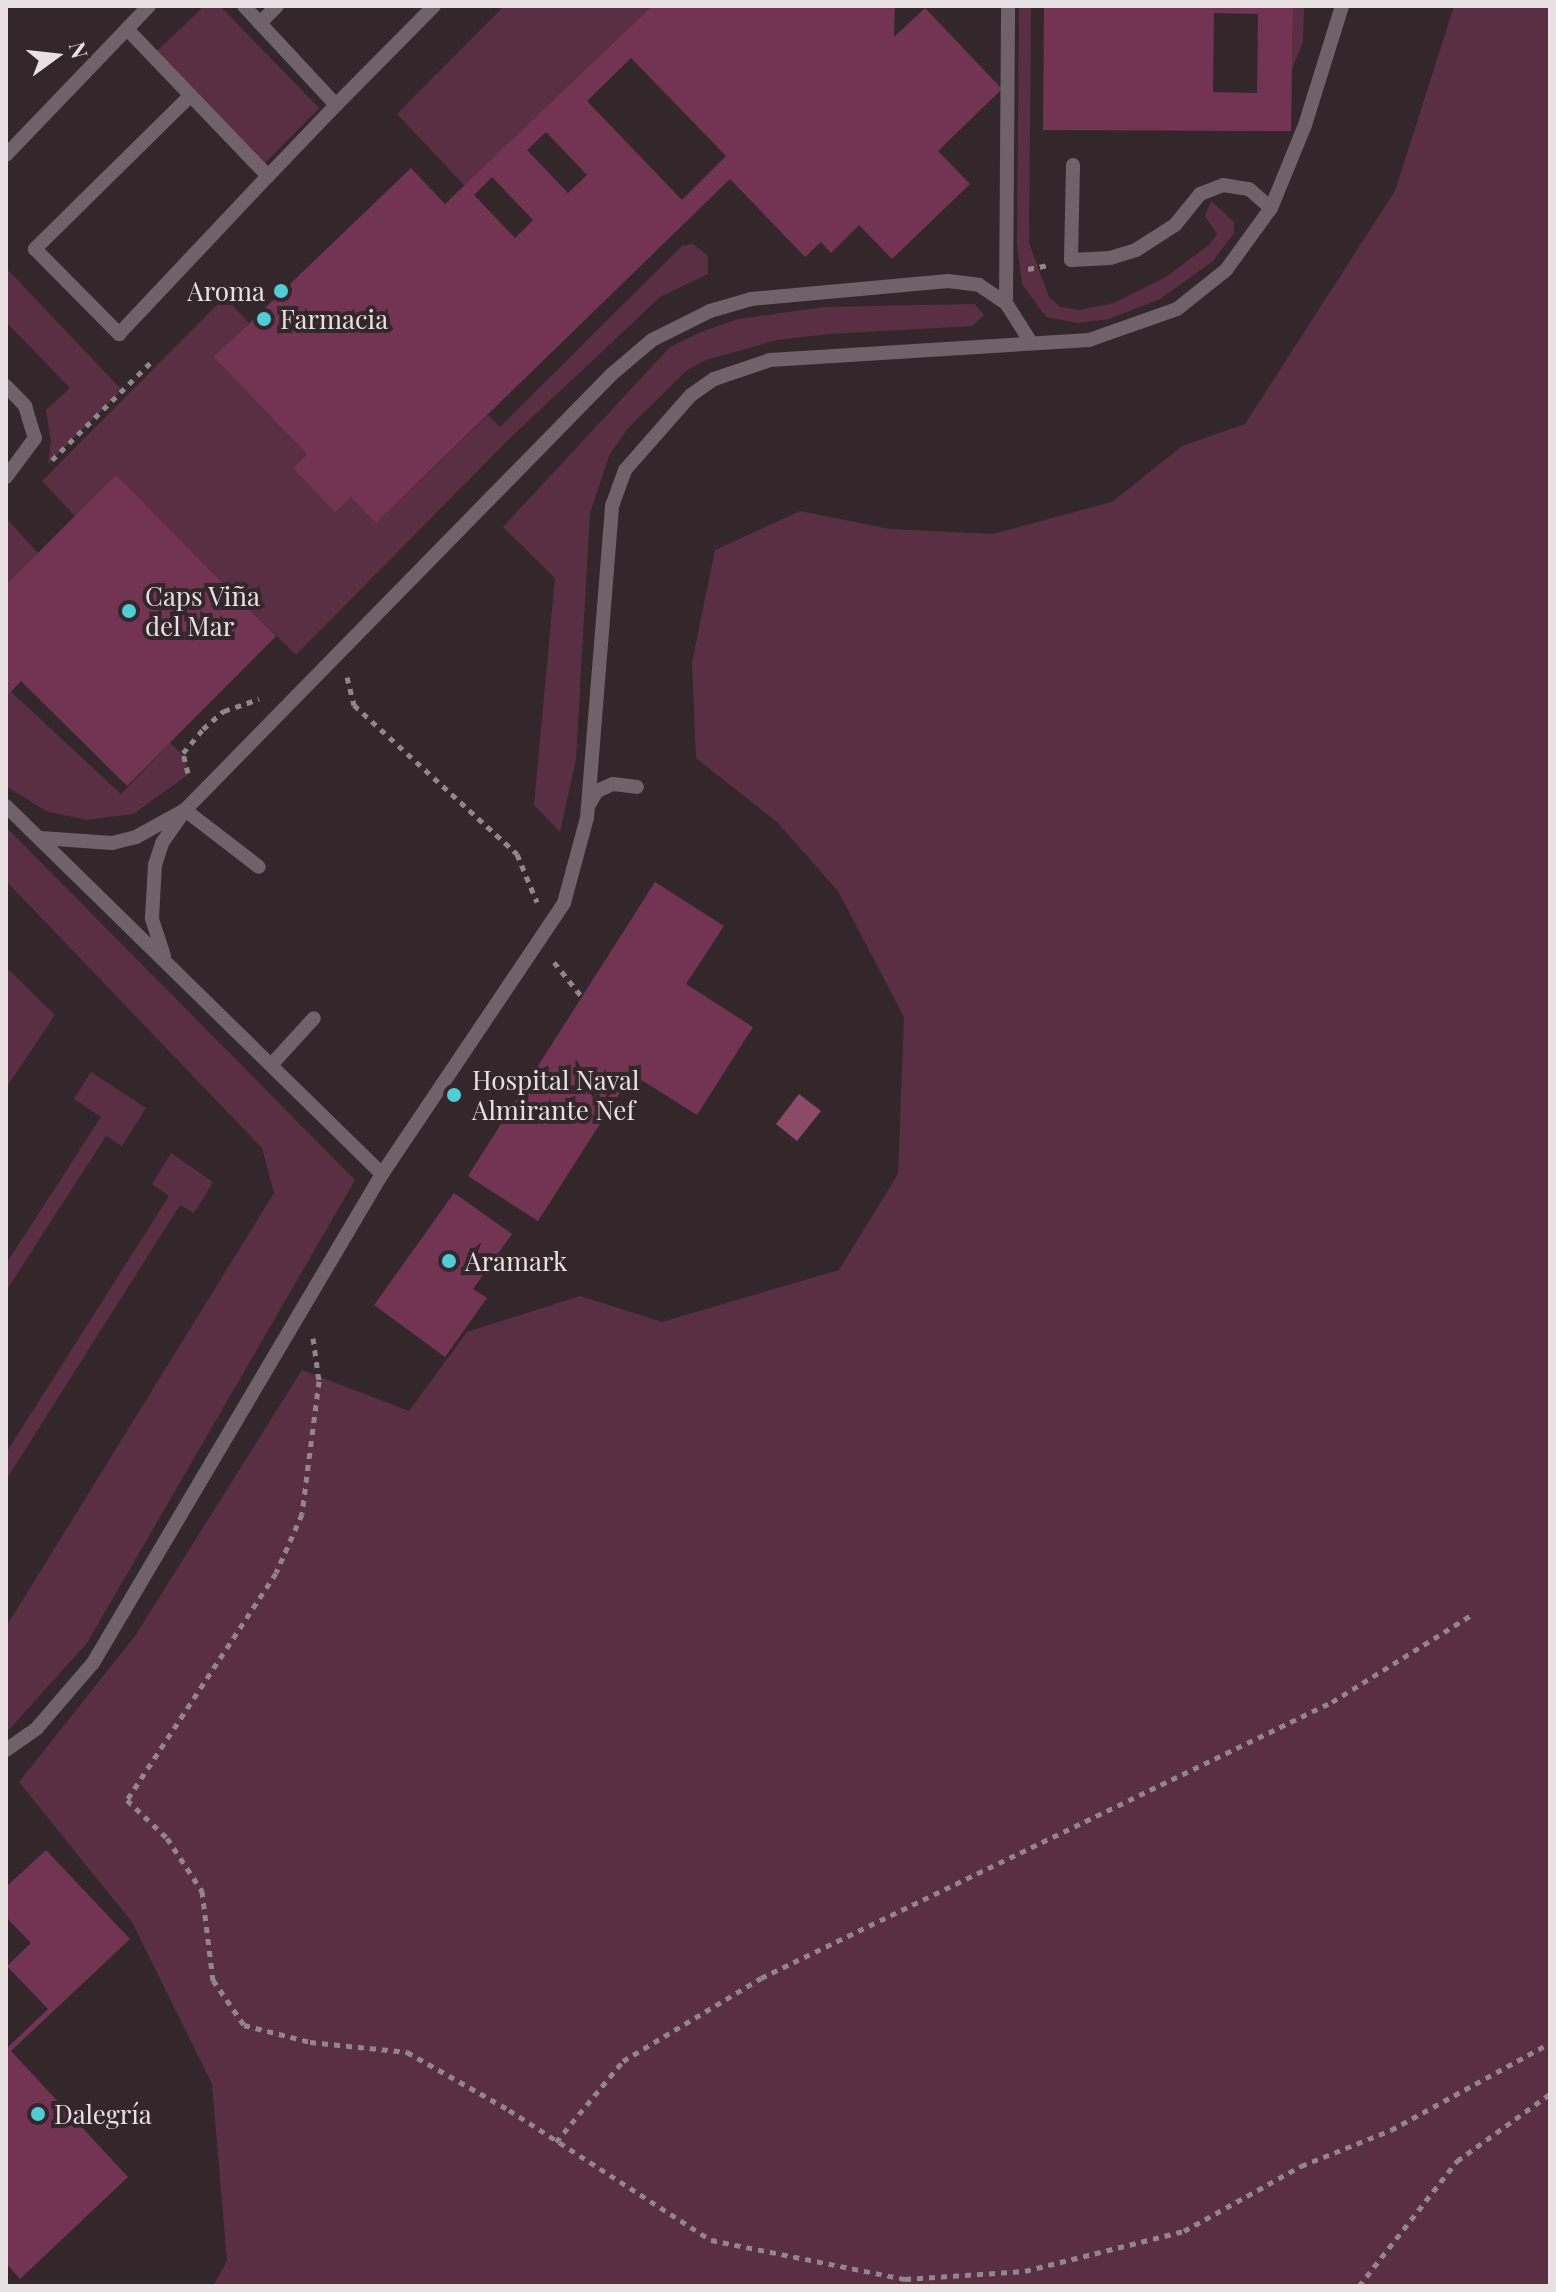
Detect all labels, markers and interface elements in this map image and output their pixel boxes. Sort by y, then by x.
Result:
north arrow [16,16,96,96]
text: N [63,38,96,61]
place label: Aroma [187,275,265,307]
marker: Aroma [272,282,290,300]
place label: Farmacia [280,303,388,335]
marker: Farmacia [255,310,273,328]
place label: Caps Viña del Mar [145,580,261,642]
marker: Caps Viña del Mar [120,602,138,620]
place label: Hospital Naval Almirante Nef [472,1064,639,1126]
marker: Hospital Naval Almirante Nef [443,1084,465,1106]
place label: Aramark [465,1245,567,1277]
marker: Aramark [440,1252,458,1270]
place label: Dalegría [54,2098,152,2130]
marker: Dalegría [29,2105,47,2123]

